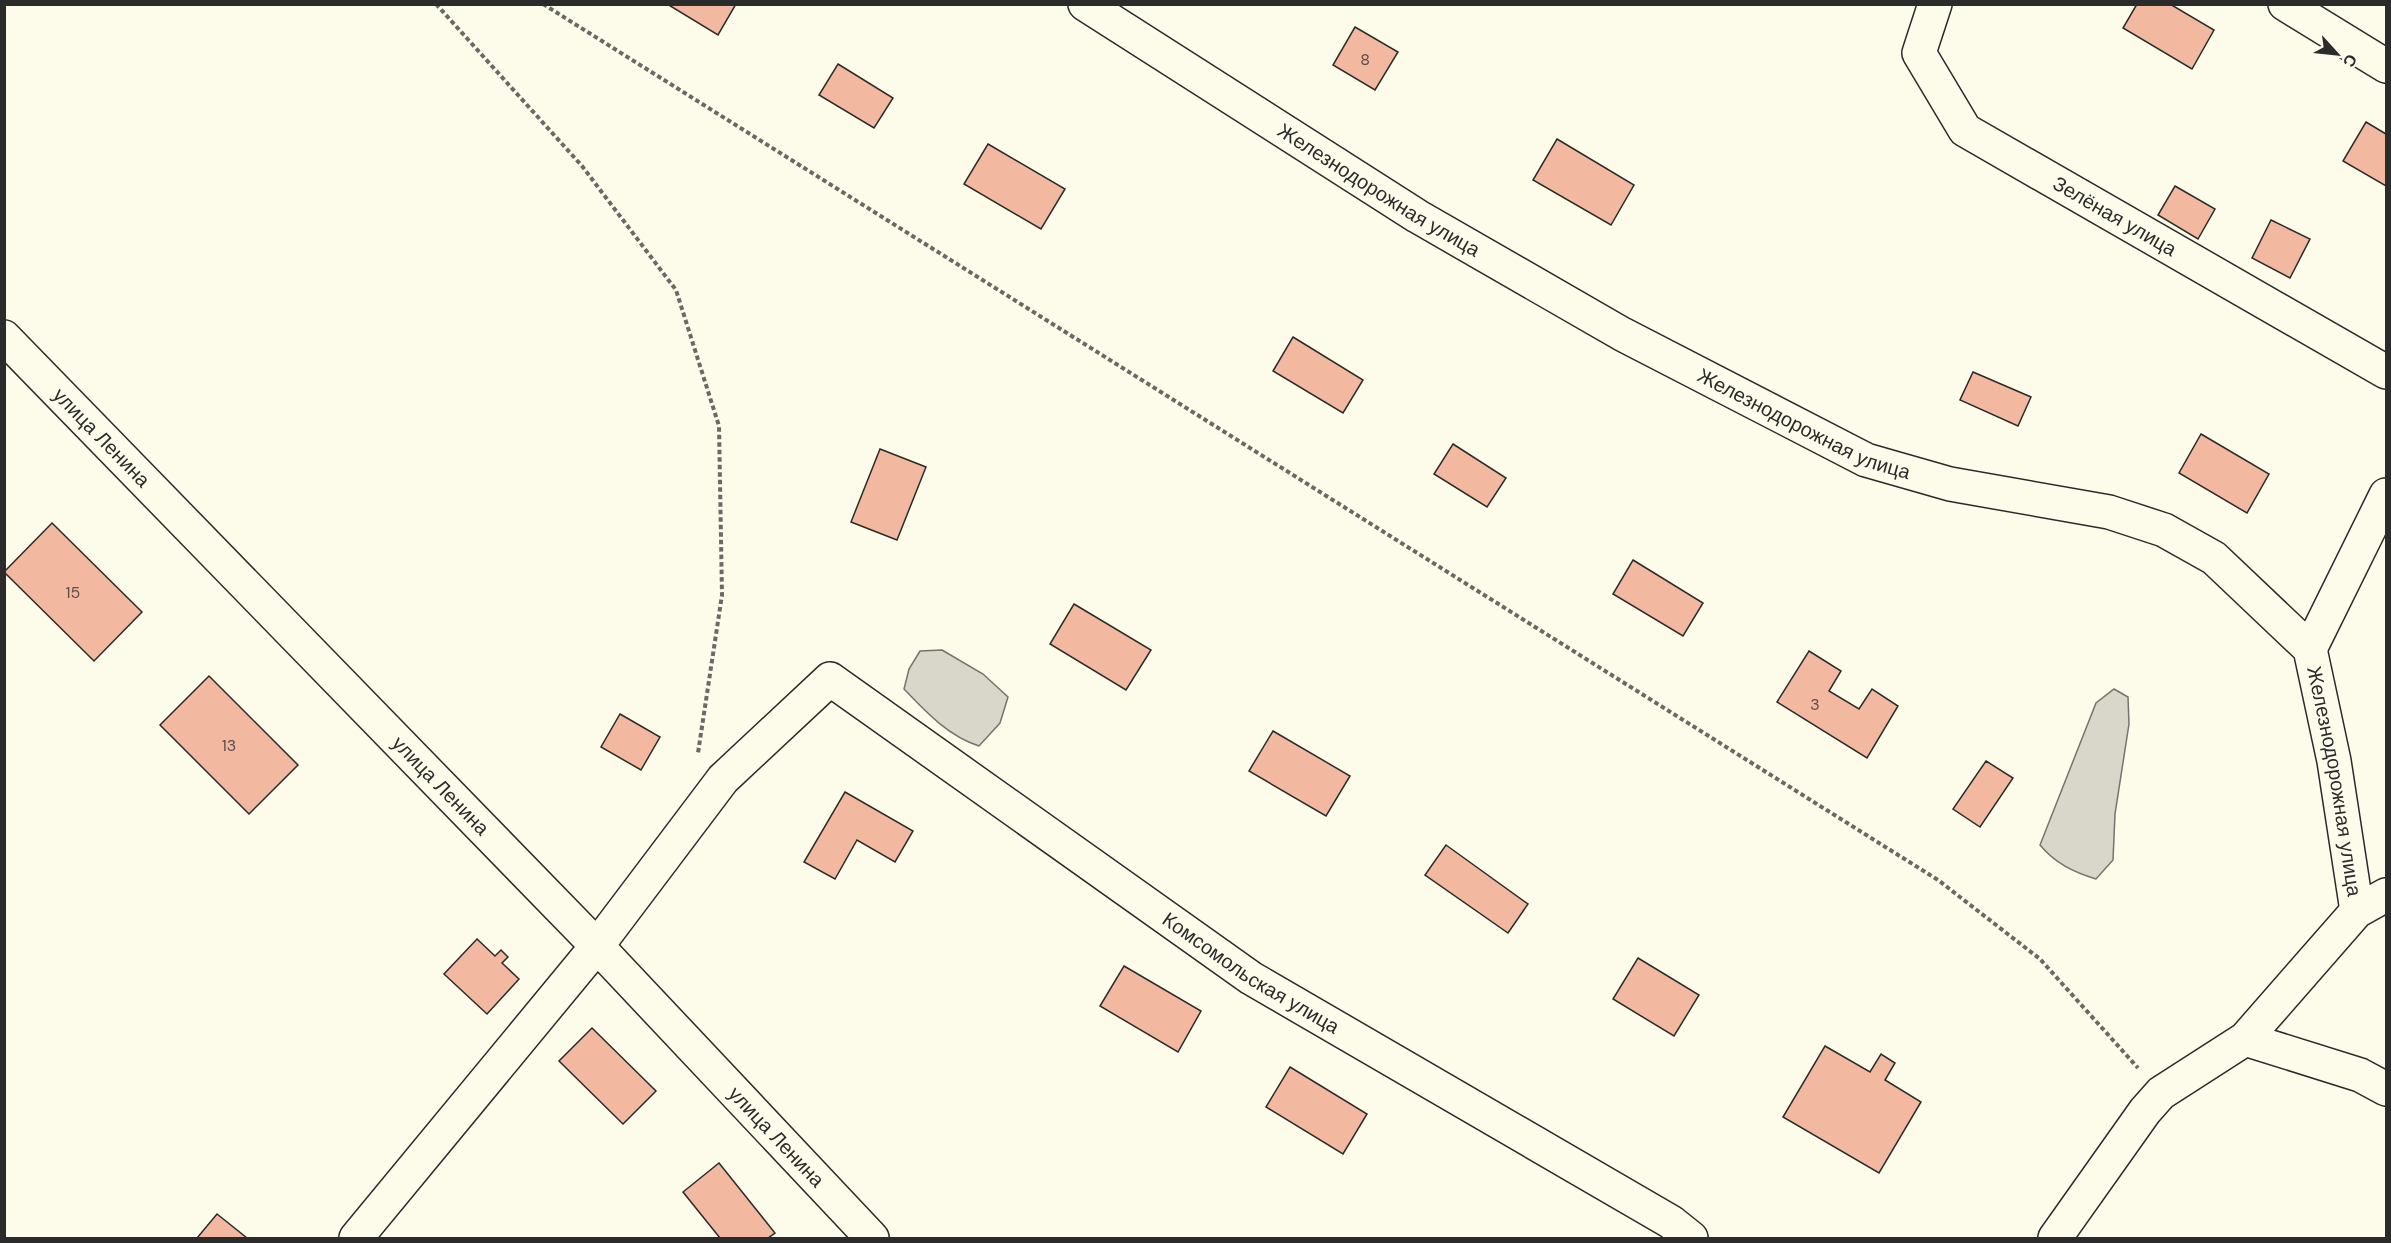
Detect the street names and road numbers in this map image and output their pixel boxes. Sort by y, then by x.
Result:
street label: Железнодорожная улица [1273,117,1486,263]
street label: Зелёная улица [2048,170,2182,262]
street label: Железнодорожная улица [1693,362,1914,485]
street label: улица Ленина [47,382,157,493]
street label: Железнодорожная улица [2301,664,2368,899]
street label: улица Ленина [386,730,496,841]
street label: Комсомольская улица [1157,906,1345,1040]
street label: улица Ленина [723,1081,831,1193]

